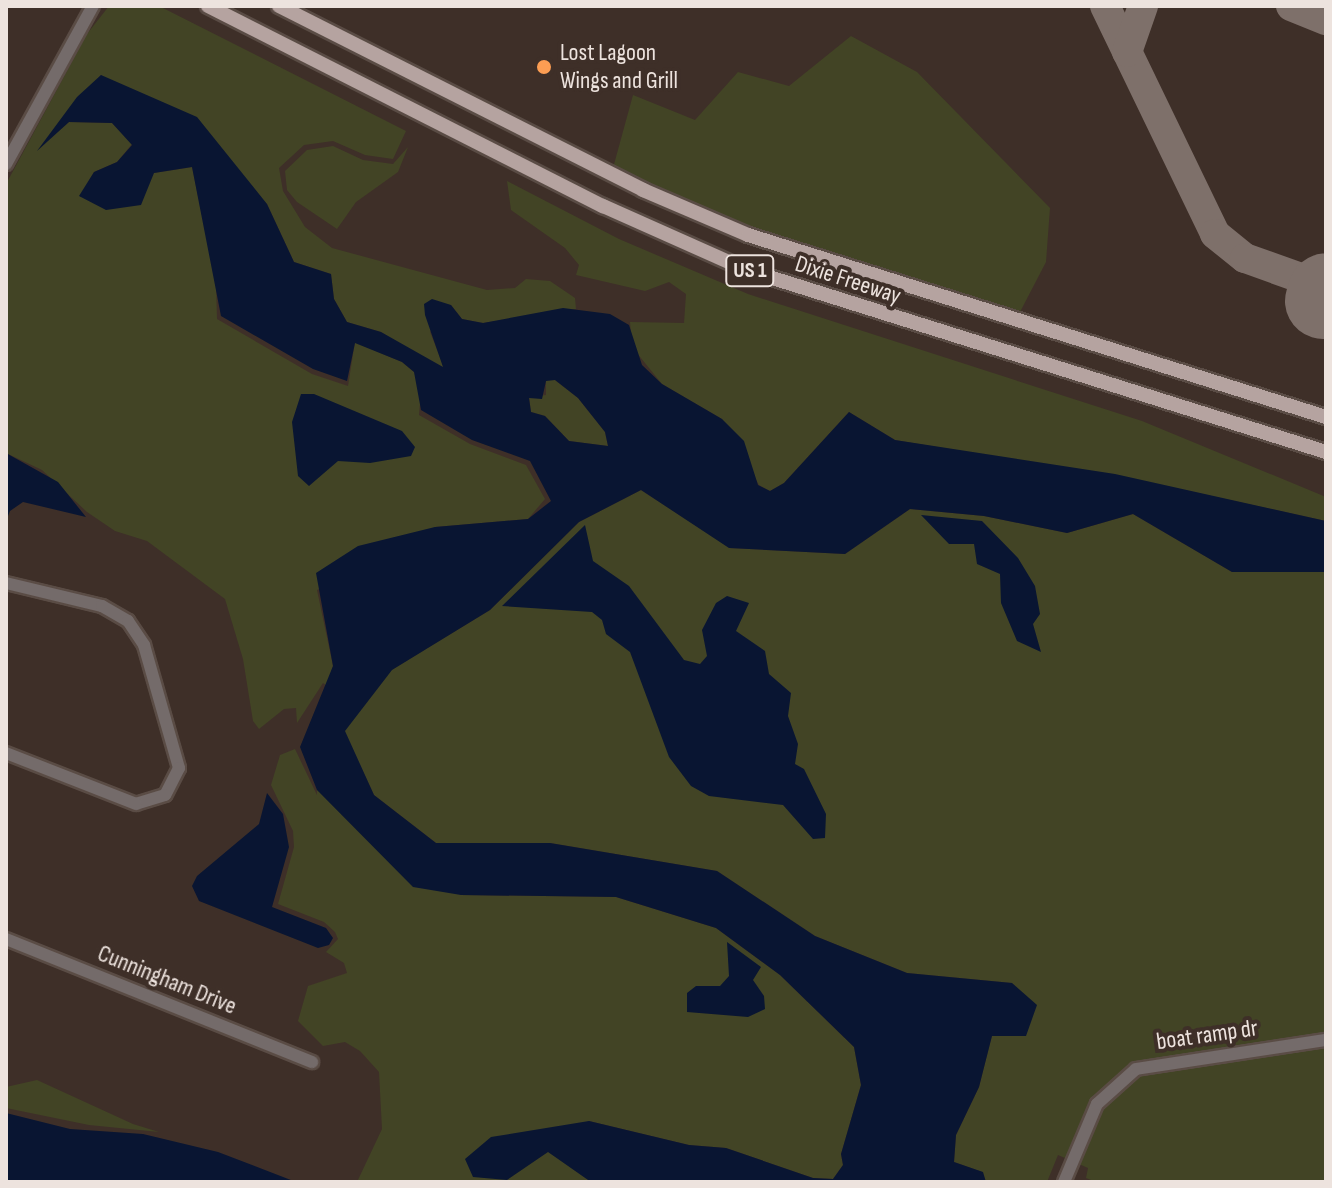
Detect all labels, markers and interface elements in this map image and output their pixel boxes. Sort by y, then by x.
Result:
place label: Lost Lagoon Wings and Grill [560,39,678,95]
marker: Lost Lagoon Wings and Grill [535,58,553,76]
street label: Dixie Freeway [791,249,905,311]
road number: US 1 [724,253,776,289]
street label: Cunningham Drive [93,939,241,1021]
street label: boat ramp dr [1154,1014,1260,1056]

